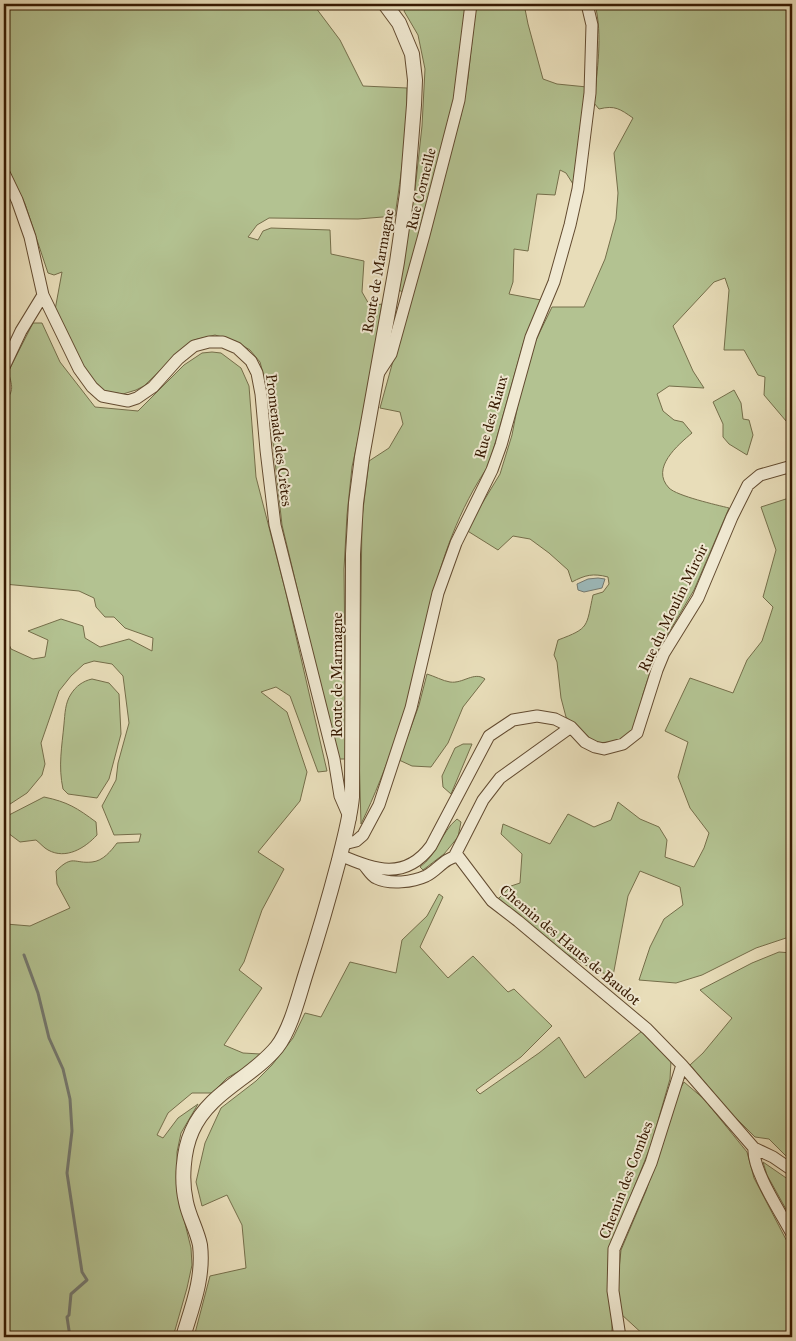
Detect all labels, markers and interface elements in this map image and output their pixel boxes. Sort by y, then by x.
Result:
street label: Rue Corneille [402,146,440,232]
street label: Route de Marmagne [358,208,398,334]
street label: Promenade des Crêtes [262,373,296,507]
street label: Rue des Riaux [470,373,512,461]
street label: Rue du Moulin Miroir [634,541,712,675]
street label: Route de Marmagne [328,612,346,738]
street label: Chemin des Hauts de Baudot [496,881,645,1010]
street label: Chemin des Combes [595,1119,657,1241]

